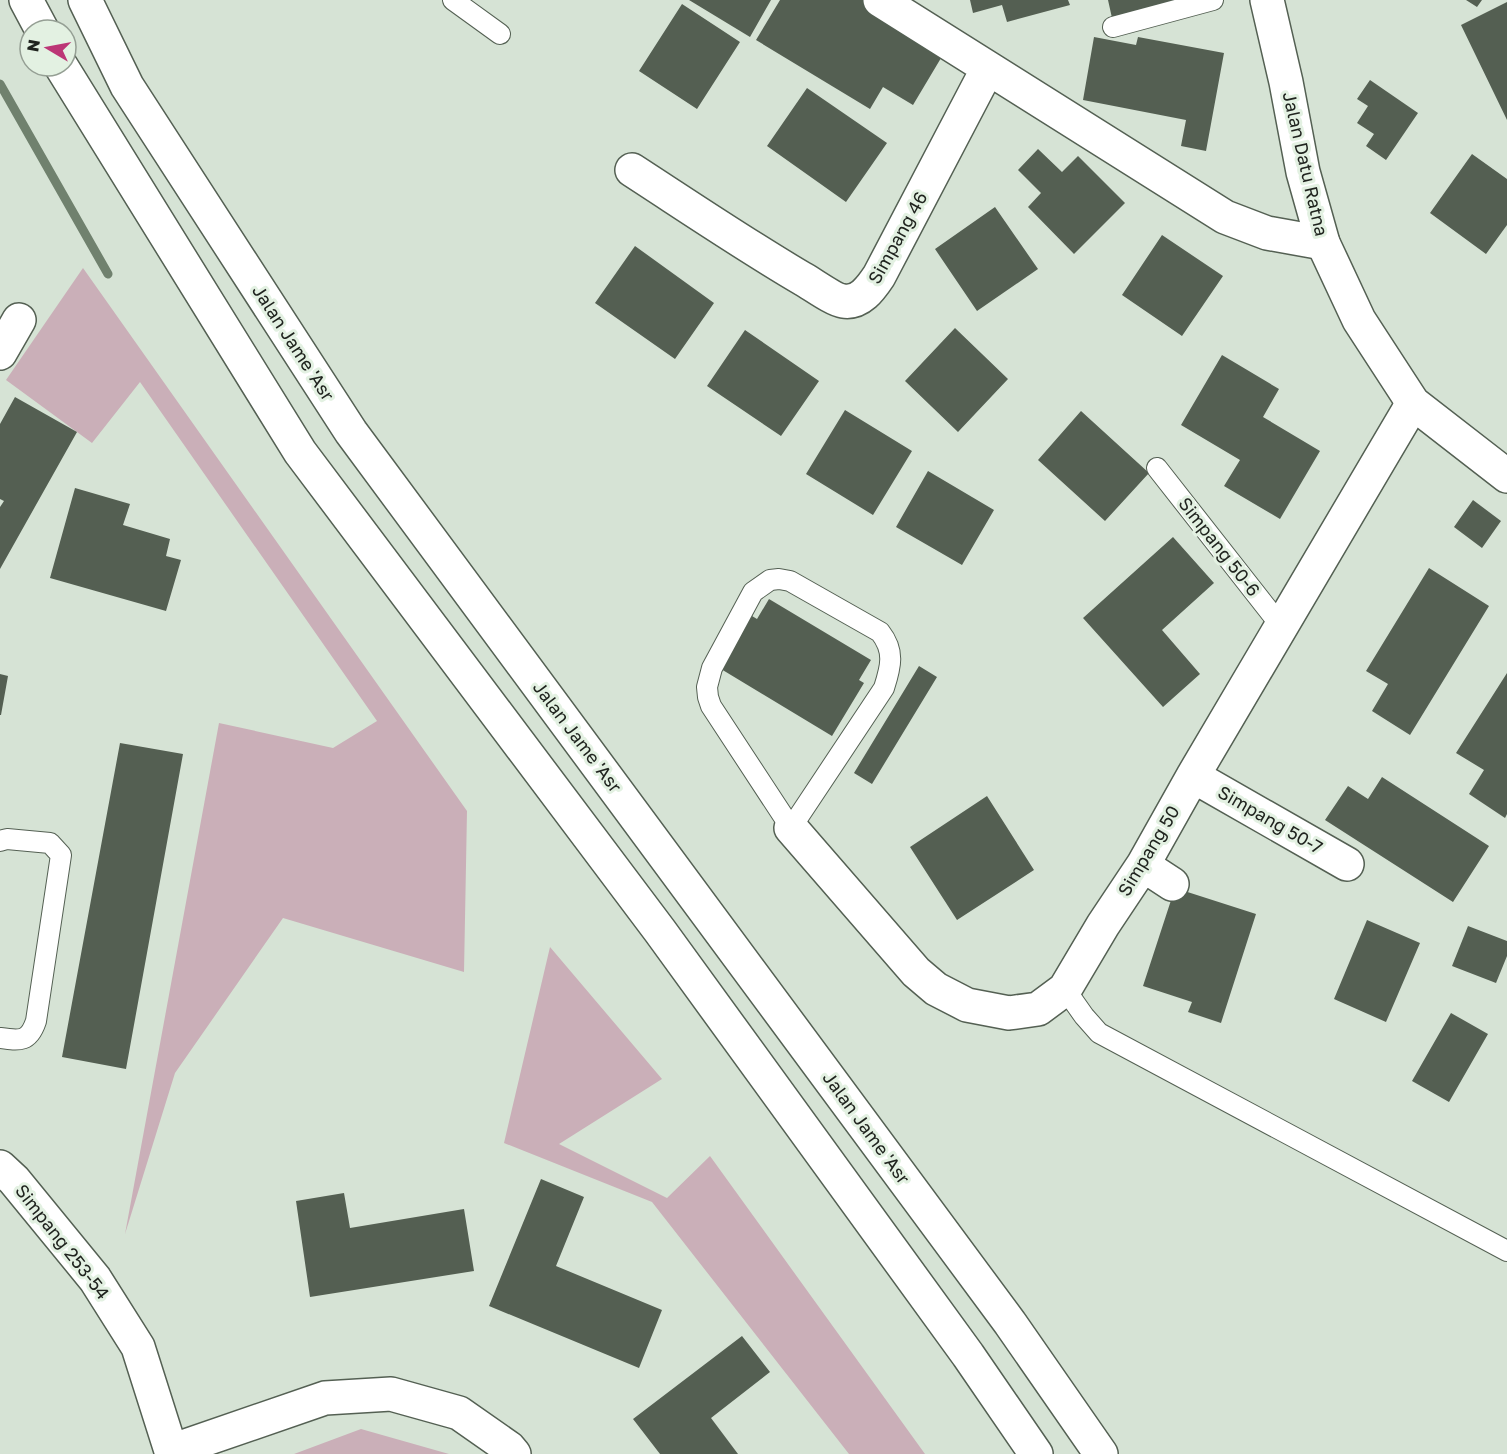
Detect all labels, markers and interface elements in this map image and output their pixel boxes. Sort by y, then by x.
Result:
north arrow [18,18,78,78]
text: N [22,38,44,53]
street label: Jalan Datu Ratna [1279,90,1333,238]
street label: Simpang 46 [863,188,931,287]
street label: Jalan Jame 'Asr [248,280,339,405]
street label: Simpang 50-6 [1174,493,1265,600]
street label: Jalan Jame 'Asr [529,676,627,796]
street label: Simpang 50-7 [1214,780,1327,858]
street label: Simpang 50 [1113,801,1184,900]
street label: Jalan Jame 'Asr [819,1067,915,1188]
street label: Simpang 253-54 [11,1180,115,1303]

